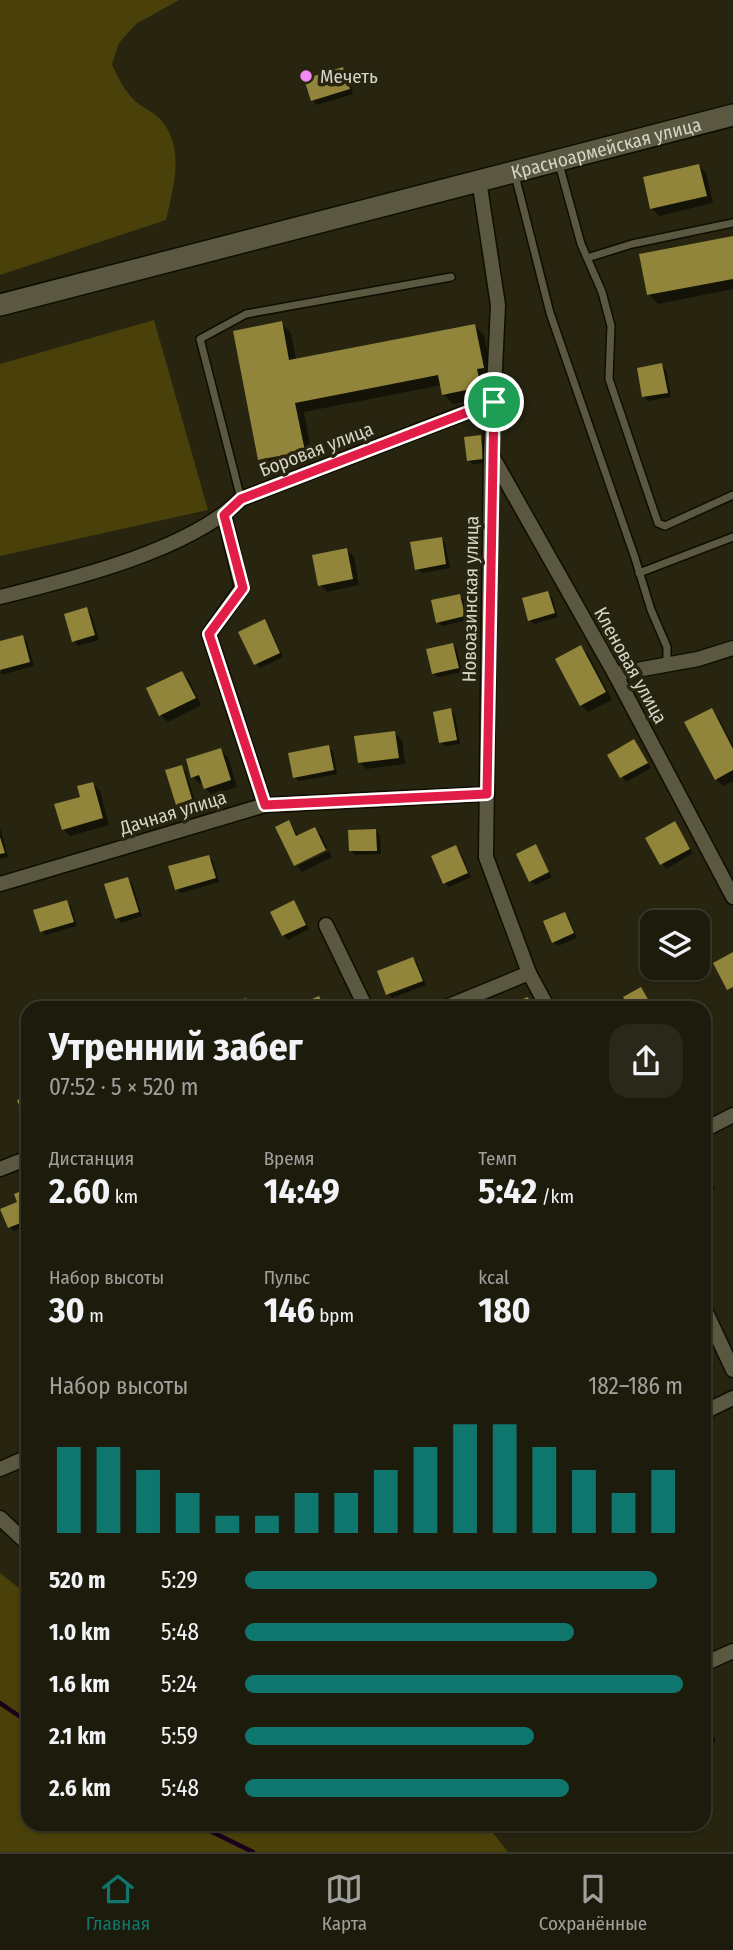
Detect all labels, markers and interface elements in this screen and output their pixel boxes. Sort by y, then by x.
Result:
place label: Мечеть [320,65,378,88]
marker: Мечеть [298,68,314,84]
street label: Красноармейская улица [508,113,704,184]
pin [464,372,524,432]
icon: arrive [475,383,513,421]
street label: Боровая улица [256,417,376,482]
street label: Новоазинская улица [458,516,483,682]
street label: Кленовая улица [589,603,672,727]
street label: Дачная улица [116,785,229,840]
map controls [640,910,710,980]
button: layers [640,910,710,980]
text: Утренний забег [49,1024,303,1070]
button: share [609,1024,683,1098]
text: 07:52 · 5 × 520 m [49,1073,198,1101]
text: Дистанция [49,1147,134,1170]
text: Время [264,1147,315,1170]
text: Темп [478,1147,517,1170]
text: 2.60 [49,1170,110,1212]
text: 14:49 [264,1170,340,1212]
text: 5:42 [478,1170,537,1212]
text: km [110,1185,138,1208]
text: /km [537,1185,574,1208]
text: Набор высоты [49,1266,164,1289]
text: Пульс [264,1266,310,1289]
text: kcal [478,1266,509,1289]
text: 30 [49,1289,85,1331]
text: 146 [264,1289,315,1331]
text: 180 [478,1289,531,1331]
text: m [85,1304,104,1327]
text: bpm [315,1304,354,1327]
text: Набор высоты [49,1372,188,1400]
text: 182–186 m [588,1372,683,1400]
text: 520 m [49,1566,106,1594]
text: 5:29 [161,1566,198,1594]
text: 1.0 km [49,1618,110,1646]
text: 5:48 [161,1618,199,1646]
text: 1.6 km [49,1670,110,1698]
text: 5:24 [161,1670,197,1698]
text: 2.1 km [49,1722,106,1750]
text: 5:59 [161,1722,198,1750]
text: 2.6 km [49,1774,111,1802]
text: 5:48 [161,1774,199,1802]
tab: Главная [86,1870,150,1935]
tab: Карта [322,1870,367,1935]
tab: Сохранённые [539,1870,647,1935]

